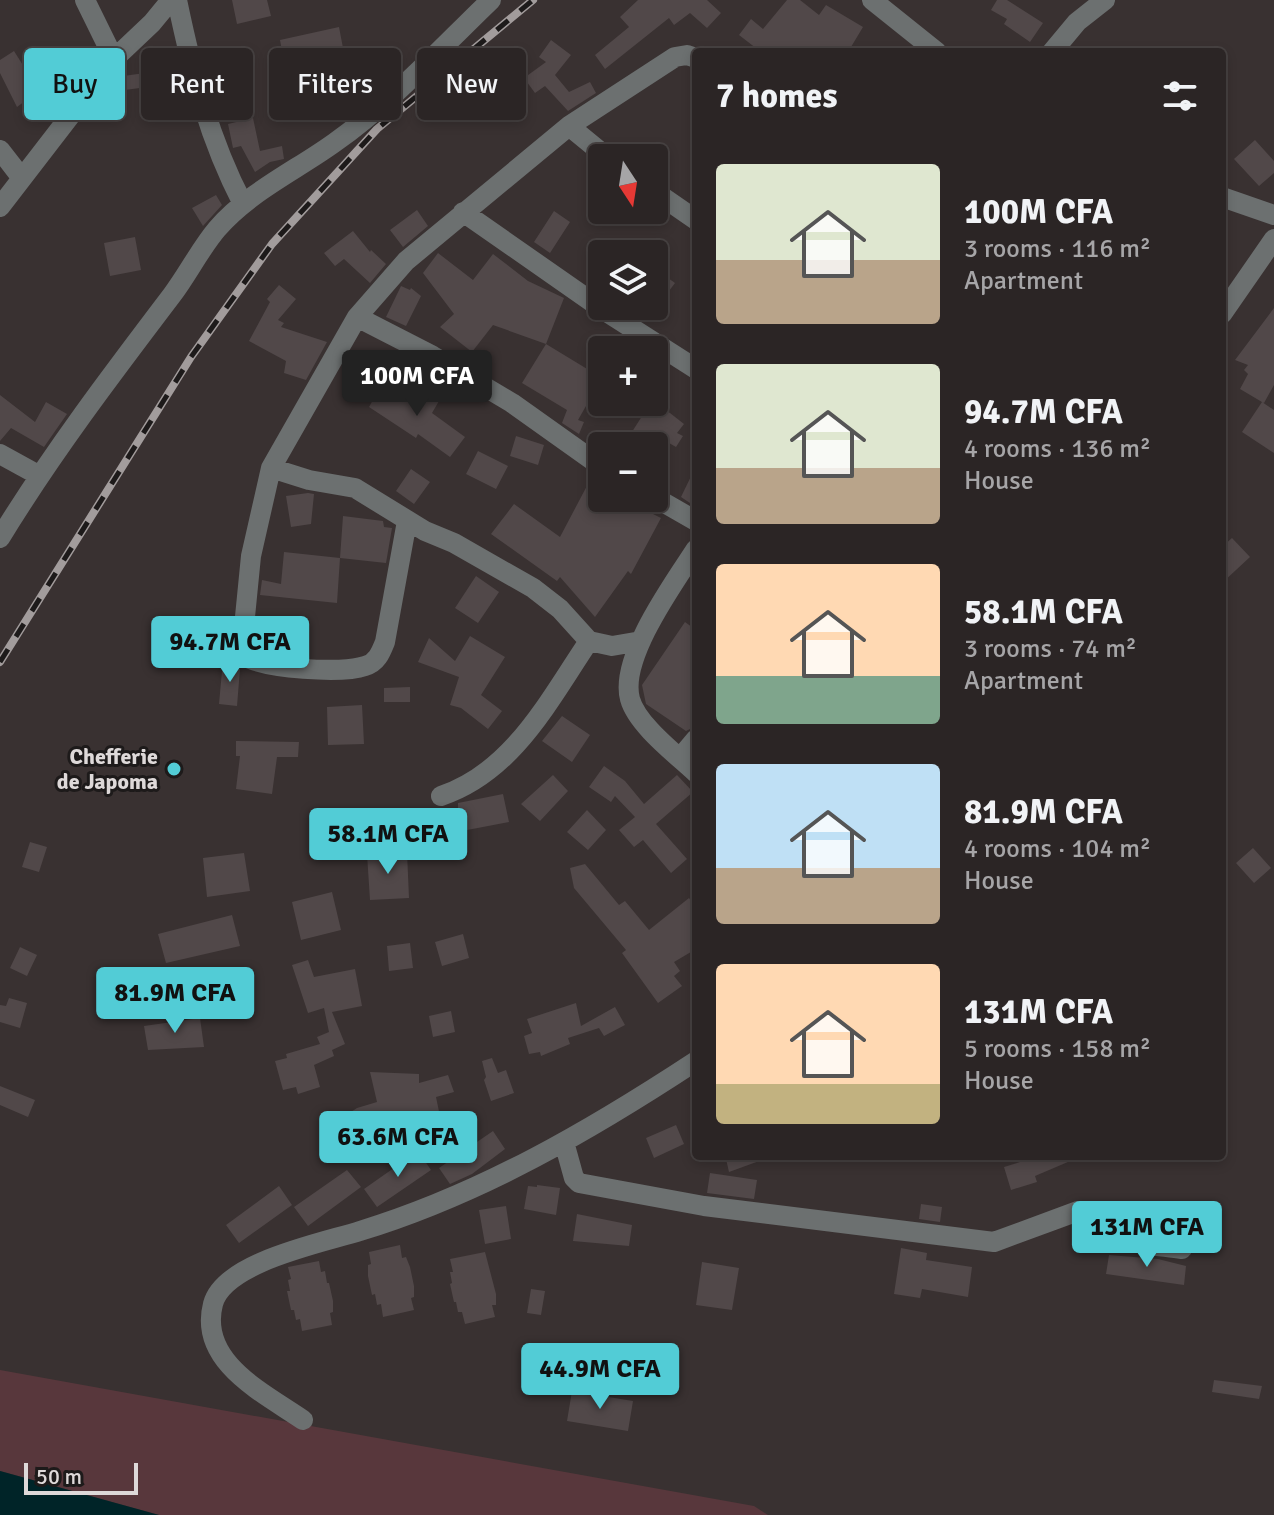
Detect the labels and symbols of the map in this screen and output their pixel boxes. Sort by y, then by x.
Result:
north arrow [588,144,668,224]
pin: 100M CFA [334,350,500,418]
pin: 94.7M CFA [138,616,322,684]
place label: Chefferie de Japoma [57,743,158,795]
marker: Chefferie de Japoma [165,760,183,778]
pin: 58.1M CFA [296,808,480,876]
pin: 81.9M CFA [83,967,267,1035]
pin: 63.6M CFA [306,1111,490,1179]
pin: 131M CFA [1064,1201,1230,1269]
pin: 44.9M CFA [508,1343,692,1411]
scale bar [24,1459,138,1495]

